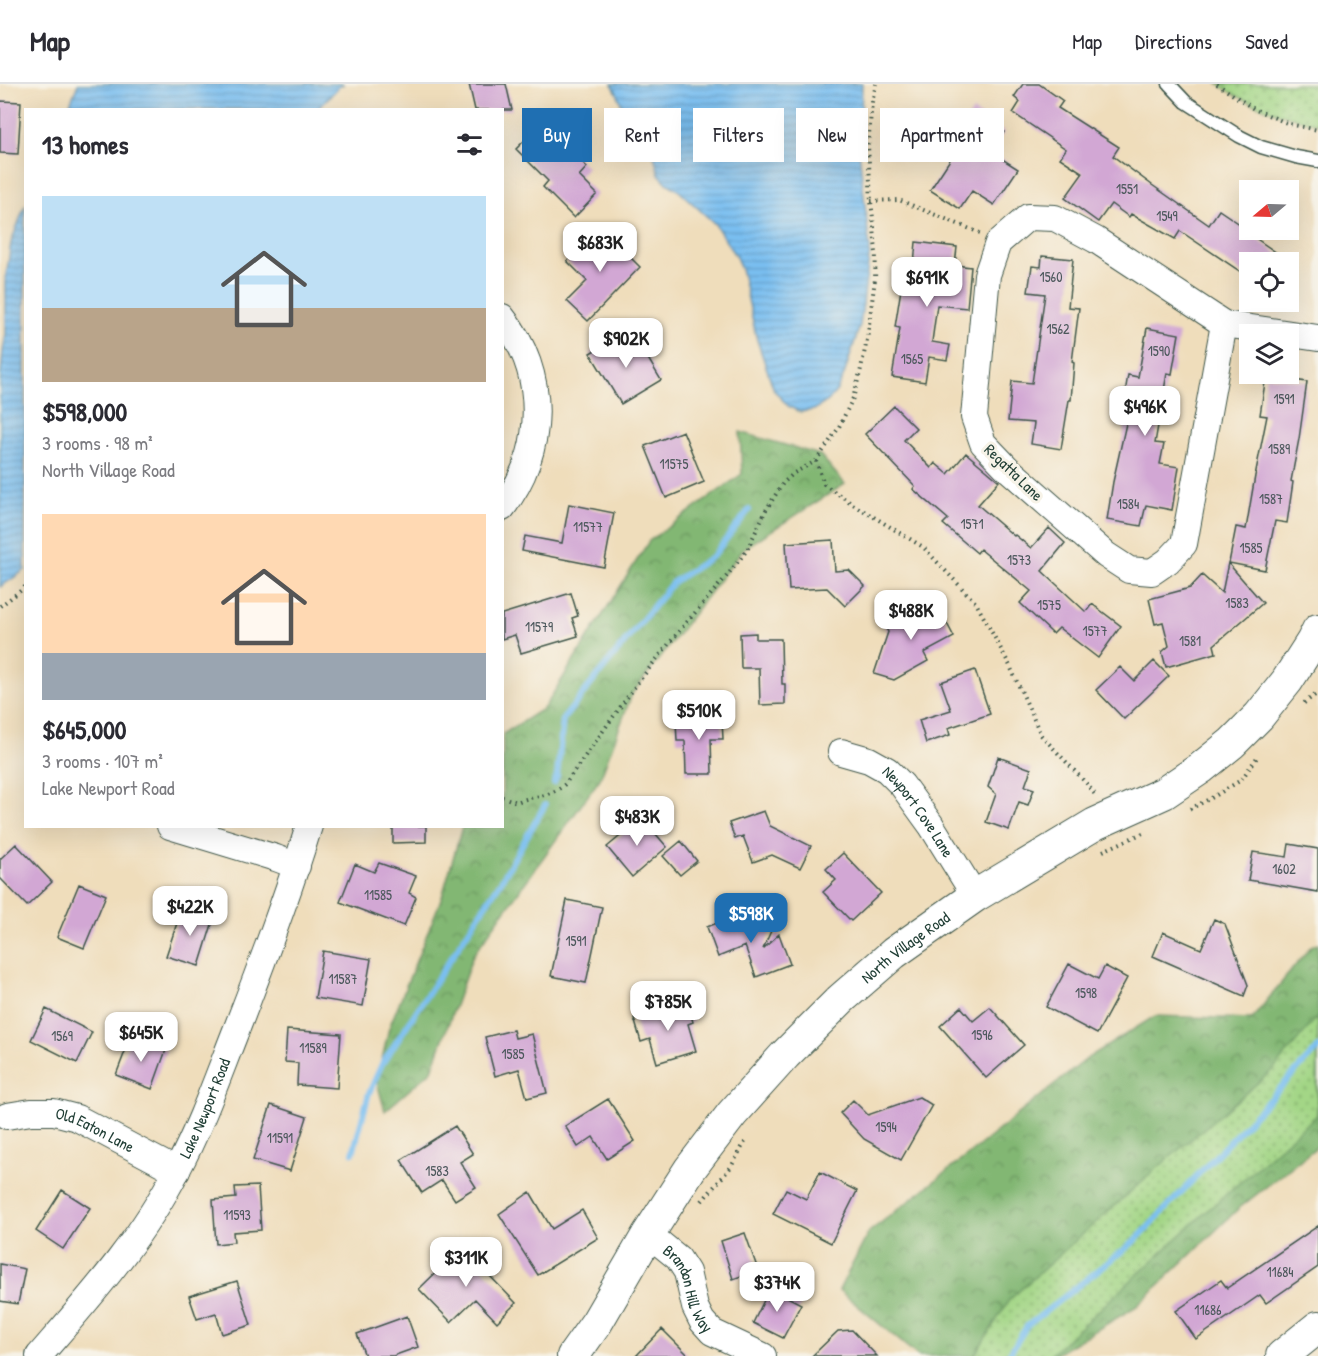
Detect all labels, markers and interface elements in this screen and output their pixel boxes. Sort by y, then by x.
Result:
text: Map [30,22,70,60]
text: Map [1072,27,1102,56]
text: Directions [1135,27,1212,56]
text: Saved [1245,27,1288,56]
chip: Buy [522,108,592,162]
chip: Rent [604,108,681,162]
chip: Filters [693,108,784,162]
chip: New [796,108,868,162]
chip: Apartment [880,108,1004,162]
text: 13 homes [42,127,129,162]
icon: filters [453,128,486,161]
house number: 1551 [1116,179,1138,198]
north arrow [1239,180,1299,240]
map controls [1239,180,1299,384]
house number: 1549 [1156,206,1178,225]
pin: $683K [558,222,642,273]
text: $683K [577,228,623,255]
icon: home [210,235,318,343]
button: locate [1239,252,1299,312]
pin: $691K [885,257,969,308]
text: $691K [905,263,949,290]
house number: 1560 [1040,267,1062,286]
pin: $902K [584,318,668,369]
house number: 1562 [1046,319,1070,338]
text: $902K [603,324,649,351]
button: layers [1239,324,1299,384]
house number: 1590 [1148,341,1170,360]
house number: 1565 [901,349,923,368]
pin: $496K [1103,386,1187,437]
house number: 1591 [1273,389,1295,408]
text: $496K [1123,392,1167,419]
text: $598,000 [42,394,127,429]
text: 3 rooms · 98 m² [42,429,153,456]
street label: Regatta Lane [980,438,1049,506]
house number: 1589 [1268,439,1290,458]
house number: 11575 [660,454,689,473]
text: North Village Road [42,456,175,483]
house number: 1587 [1259,489,1283,508]
house number: 1584 [1117,494,1139,513]
house number: 1571 [960,514,984,533]
house number: 11577 [573,517,603,536]
house number: 1585 [1240,538,1263,557]
house number: 1573 [1007,550,1031,569]
icon: home [210,553,318,661]
pin: $488K [869,590,953,641]
house number: 1583 [1225,593,1249,612]
house number: 1575 [1037,595,1061,614]
text: $488K [888,596,934,623]
house number: 11579 [525,617,553,636]
house number: 1577 [1083,621,1107,640]
house number: 1581 [1179,631,1201,650]
pin: $510K [657,690,741,741]
text: $510K [676,696,722,723]
text: $645,000 [42,712,127,747]
text: 3 rooms · 107 m² [42,747,163,774]
street label: Newport Cove Lane [878,761,960,862]
text: Lake Newport Road [42,774,175,801]
pin: $483K [595,796,679,847]
text: $483K [614,802,660,829]
house number: 1602 [1272,859,1296,878]
house number: 11585 [364,885,392,904]
pin: $422K [148,886,232,937]
text: $422K [167,892,213,919]
pin: $598K [709,893,793,944]
text: $598K [728,899,774,926]
street label: North Village Road [856,906,954,988]
house number: 1591 [565,931,587,950]
house number: 11587 [328,969,358,988]
pin: $785K [626,981,710,1032]
house number: 1598 [1075,983,1097,1002]
text: $785K [644,987,692,1014]
pin: $645K [99,1012,183,1063]
text: $645K [119,1018,163,1045]
house number: 1596 [971,1025,993,1044]
house number: 1569 [51,1026,73,1045]
house number: 11589 [299,1038,327,1057]
house number: 1585 [502,1044,525,1063]
street label: Lake Newport Road [174,1055,235,1162]
street label: Old Eaton Lane [53,1102,139,1158]
house number: 1594 [875,1117,897,1136]
house number: 11591 [267,1128,293,1147]
house number: 1583 [425,1161,449,1180]
house number: 11593 [223,1205,251,1224]
pin: $311K [424,1237,508,1288]
street label: Brandon Hill Way [659,1239,718,1337]
text: $311K [444,1243,488,1270]
pin: $374K [735,1262,819,1313]
house number: 11684 [1266,1262,1294,1281]
text: $374K [754,1268,800,1295]
house number: 11686 [1194,1300,1222,1319]

